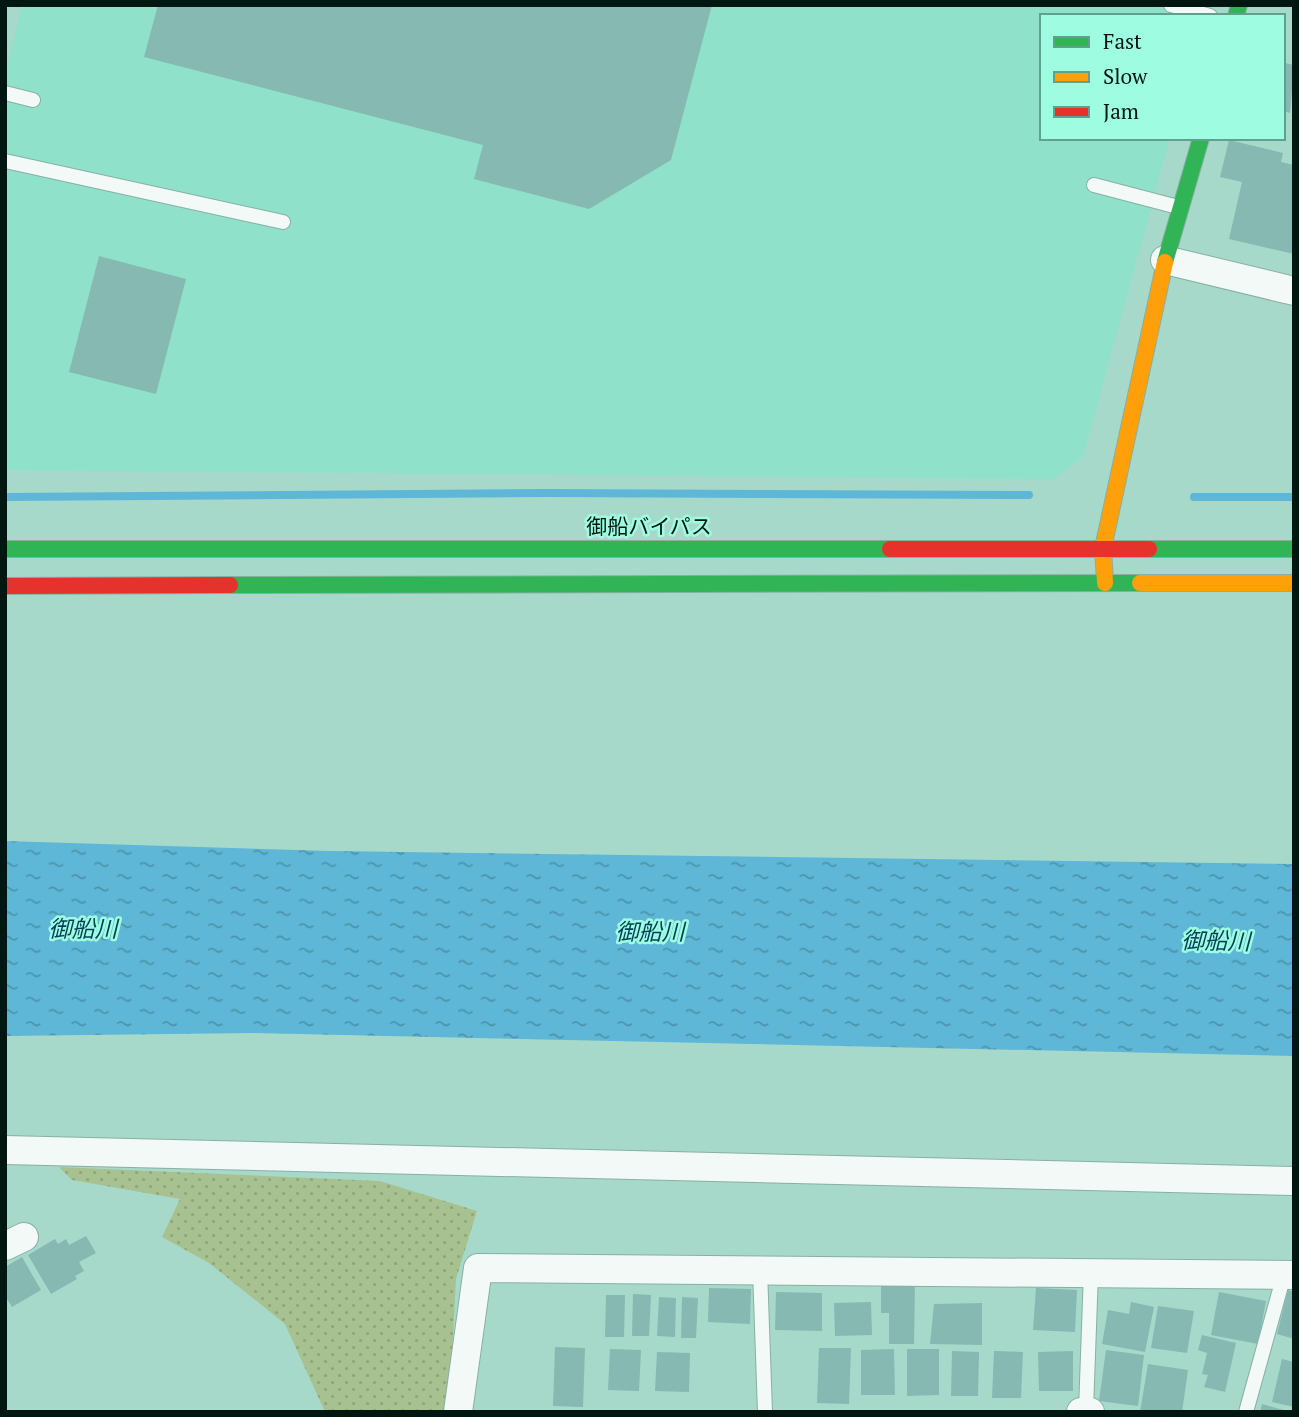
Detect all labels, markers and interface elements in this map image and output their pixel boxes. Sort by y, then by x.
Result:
legend [1040,14,1285,140]
text: Fast [1103,27,1142,55]
text: Slow [1103,62,1148,90]
text: Jam [1103,97,1139,125]
street label: 御船バイパス [586,512,712,540]
water label: 御船川 [49,913,121,944]
water label: 御船川 [616,916,688,947]
water label: 御船川 [1181,924,1254,957]

